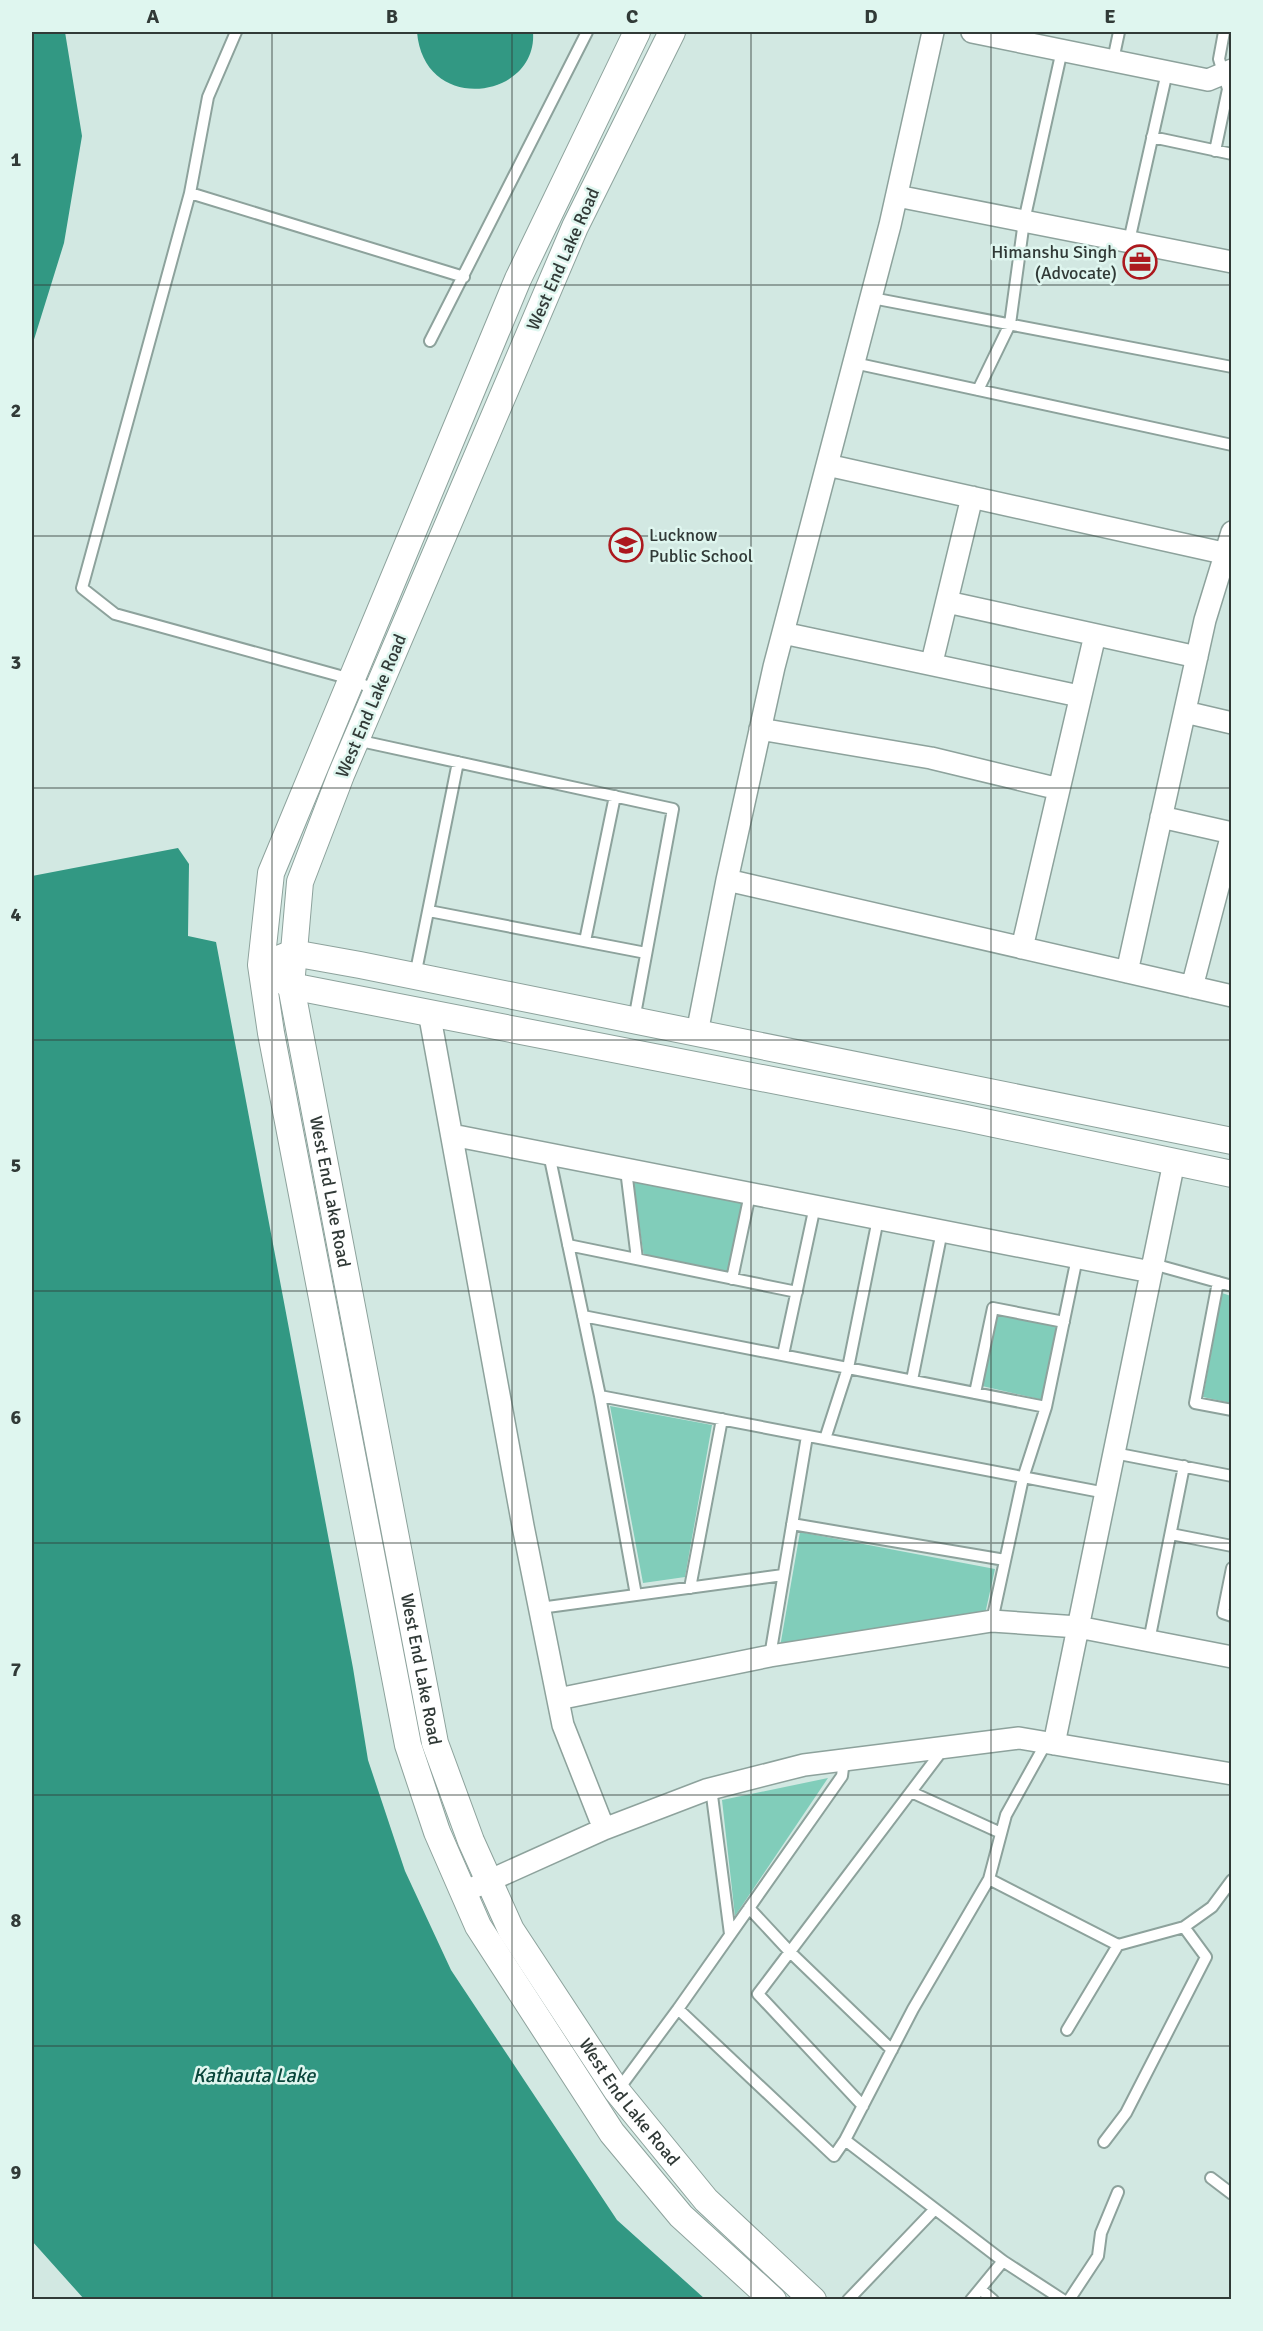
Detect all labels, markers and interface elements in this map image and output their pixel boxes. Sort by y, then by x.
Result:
text: A [147,4,160,29]
text: B [386,4,398,29]
text: C [626,4,638,29]
text: D [864,4,878,29]
text: E [1104,4,1116,29]
text: 1 [11,147,22,172]
street label: West End Lake Road [522,184,604,334]
place label: Himanshu Singh (Advocate) [991,241,1117,284]
office icon: Himanshu Singh (Advocate) [1122,244,1158,280]
text: 2 [11,398,21,423]
place label: Lucknow Public School [649,524,753,567]
school or university icon: Lucknow Public School [608,527,644,563]
street label: West End Lake Road [331,631,411,781]
text: 3 [11,650,21,675]
text: 4 [11,902,22,927]
street label: West End Lake Road [305,1114,355,1269]
text: 5 [11,1153,21,1178]
text: 6 [11,1405,22,1430]
street label: West End Lake Road [396,1591,446,1747]
text: 7 [11,1657,22,1682]
text: 8 [11,1908,22,1933]
street label: West End Lake Road [574,2034,684,2170]
water label: Kathauta Lake [193,2063,316,2088]
text: 9 [11,2160,22,2185]

